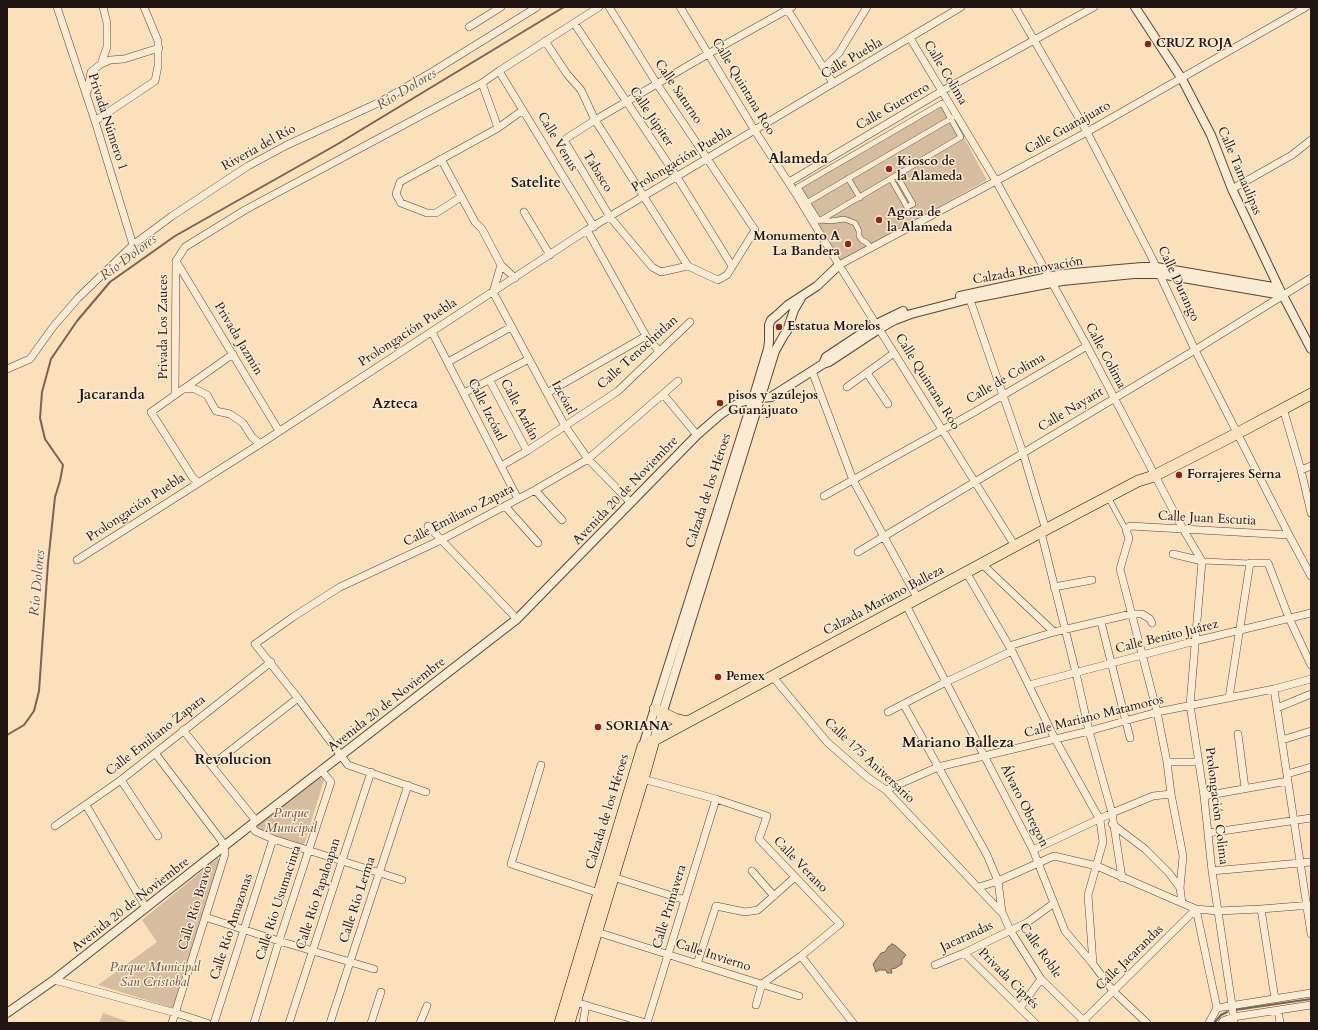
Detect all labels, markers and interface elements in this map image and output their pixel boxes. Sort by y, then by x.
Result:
street label: Calle Puebla [819,35,885,83]
street label: Calle Quintana Roo [708,36,778,138]
place label: CRUZ ROJA [1156,36,1233,52]
street label: Calle Colima [920,38,970,108]
marker: CRUZ ROJA [1143,39,1153,49]
street label: Calle Saturno [651,57,705,127]
water label: Río Dolores [374,66,440,114]
street label: Privada Número 1 [84,71,130,173]
street label: Calle Guerrero [854,80,932,134]
street label: Calle Júpiter [625,84,677,150]
street label: Calle Guanajuato [1023,98,1113,158]
street label: Calle Venus [533,110,581,174]
street label: Riveria del Río [219,121,299,175]
street label: Prolongación Puebla [629,124,735,196]
street label: Calle Tamaulipas [1213,125,1265,217]
street label: Tabasco [579,149,615,195]
district label: Alameda [768,151,828,169]
place label: Kiosco de la Alameda [897,154,962,185]
marker: Kiosco de la Alameda [884,164,894,174]
district label: Satelite [511,175,561,193]
place label: Agora de la Alameda [887,205,952,236]
marker: Agora de la Alameda [874,215,884,225]
place label: Monumento A La Bandera [753,229,840,260]
water label: Río Dolores [97,231,161,285]
marker: Monumento A La Bandera [843,239,853,249]
street label: Calle Durango [1154,244,1202,324]
street label: Calzada Renovación [972,254,1084,288]
street label: Privada Los Zauces [156,274,172,380]
street label: Prolongación Puebla [356,295,460,371]
street label: Privada Jazmín [210,300,266,378]
street label: Calle Tenochtitlan [595,313,681,393]
place label: Estatua Morelos [787,319,880,335]
street label: Calle Colima [1081,321,1129,391]
marker: Estatua Morelos [774,322,784,332]
street label: Calle Quintana Roo [891,331,963,433]
street label: Calle de Colima [964,350,1048,408]
street label: Calle Izcóatl [464,376,508,444]
street label: Calle Aztlán [496,377,542,443]
street label: Izcóatl [547,378,579,418]
street label: Calle Nayarit [1036,384,1106,436]
district label: Jacaranda [79,387,145,405]
place label: pisos y azulejos Guanajuato [728,388,818,419]
district label: Azteca [372,396,418,414]
marker: pisos y azulejos Guanajuato [715,398,725,408]
street label: Calzada de los Héroes [683,432,735,550]
street label: Avenida 20 de Noviembre [570,434,682,548]
place label: Forrajeres Serna [1187,467,1281,483]
street label: Prolongación Puebla [84,470,188,546]
marker: Forrajeres Serna [1174,470,1184,480]
street label: Calle Emiliano Zapata [401,481,517,551]
street label: Calle Juan Escutia [1157,509,1257,529]
water label: Río Dolores [27,549,49,617]
street label: Calzada Mariano Balleza [821,563,947,639]
street label: Calle Benito Juárez [1114,617,1220,657]
street label: Avenida 20 de Noviembre [325,654,449,756]
place label: Pemex [726,669,765,685]
marker: Pemex [713,672,723,682]
street label: Calle Emiliano Zapata [103,692,209,780]
street label: Calle Mariano Matamoros [1023,692,1165,742]
street label: Calle 175 Aniversario [821,715,917,807]
place label: SORIANA [606,719,670,735]
marker: SORIANA [593,722,603,732]
district label: Mariano Balleza [902,735,1014,753]
street label: Prolongación Colima [1201,746,1231,866]
district label: Revolucion [194,752,272,770]
street label: Calzada de los Héroes [583,753,633,871]
street label: Álvaro Obregon [996,762,1052,850]
park label: Parque Municipal [265,806,317,837]
street label: Calle Verano [769,834,831,896]
street label: Calle Río Papaloapan [294,836,344,952]
street label: Calle Río Usumacinta [253,843,305,963]
street label: Avenida 20 de Noviembre [69,854,193,956]
street label: Calle Río Lerma [337,855,379,945]
street label: Calle Primavera [650,863,690,951]
street label: Calle Río Bravo [176,864,216,952]
street label: Calle Río Amazonas [207,872,257,982]
street label: Jacarandas [938,918,996,956]
street label: Calle Roble [1015,920,1065,982]
street label: Calle Jacarandas [1093,922,1167,994]
street label: Calle Invierno [673,936,753,976]
street label: Privada Ciprés [974,945,1042,1013]
park label: Parque Municipal San Cristobal [110,960,200,991]

